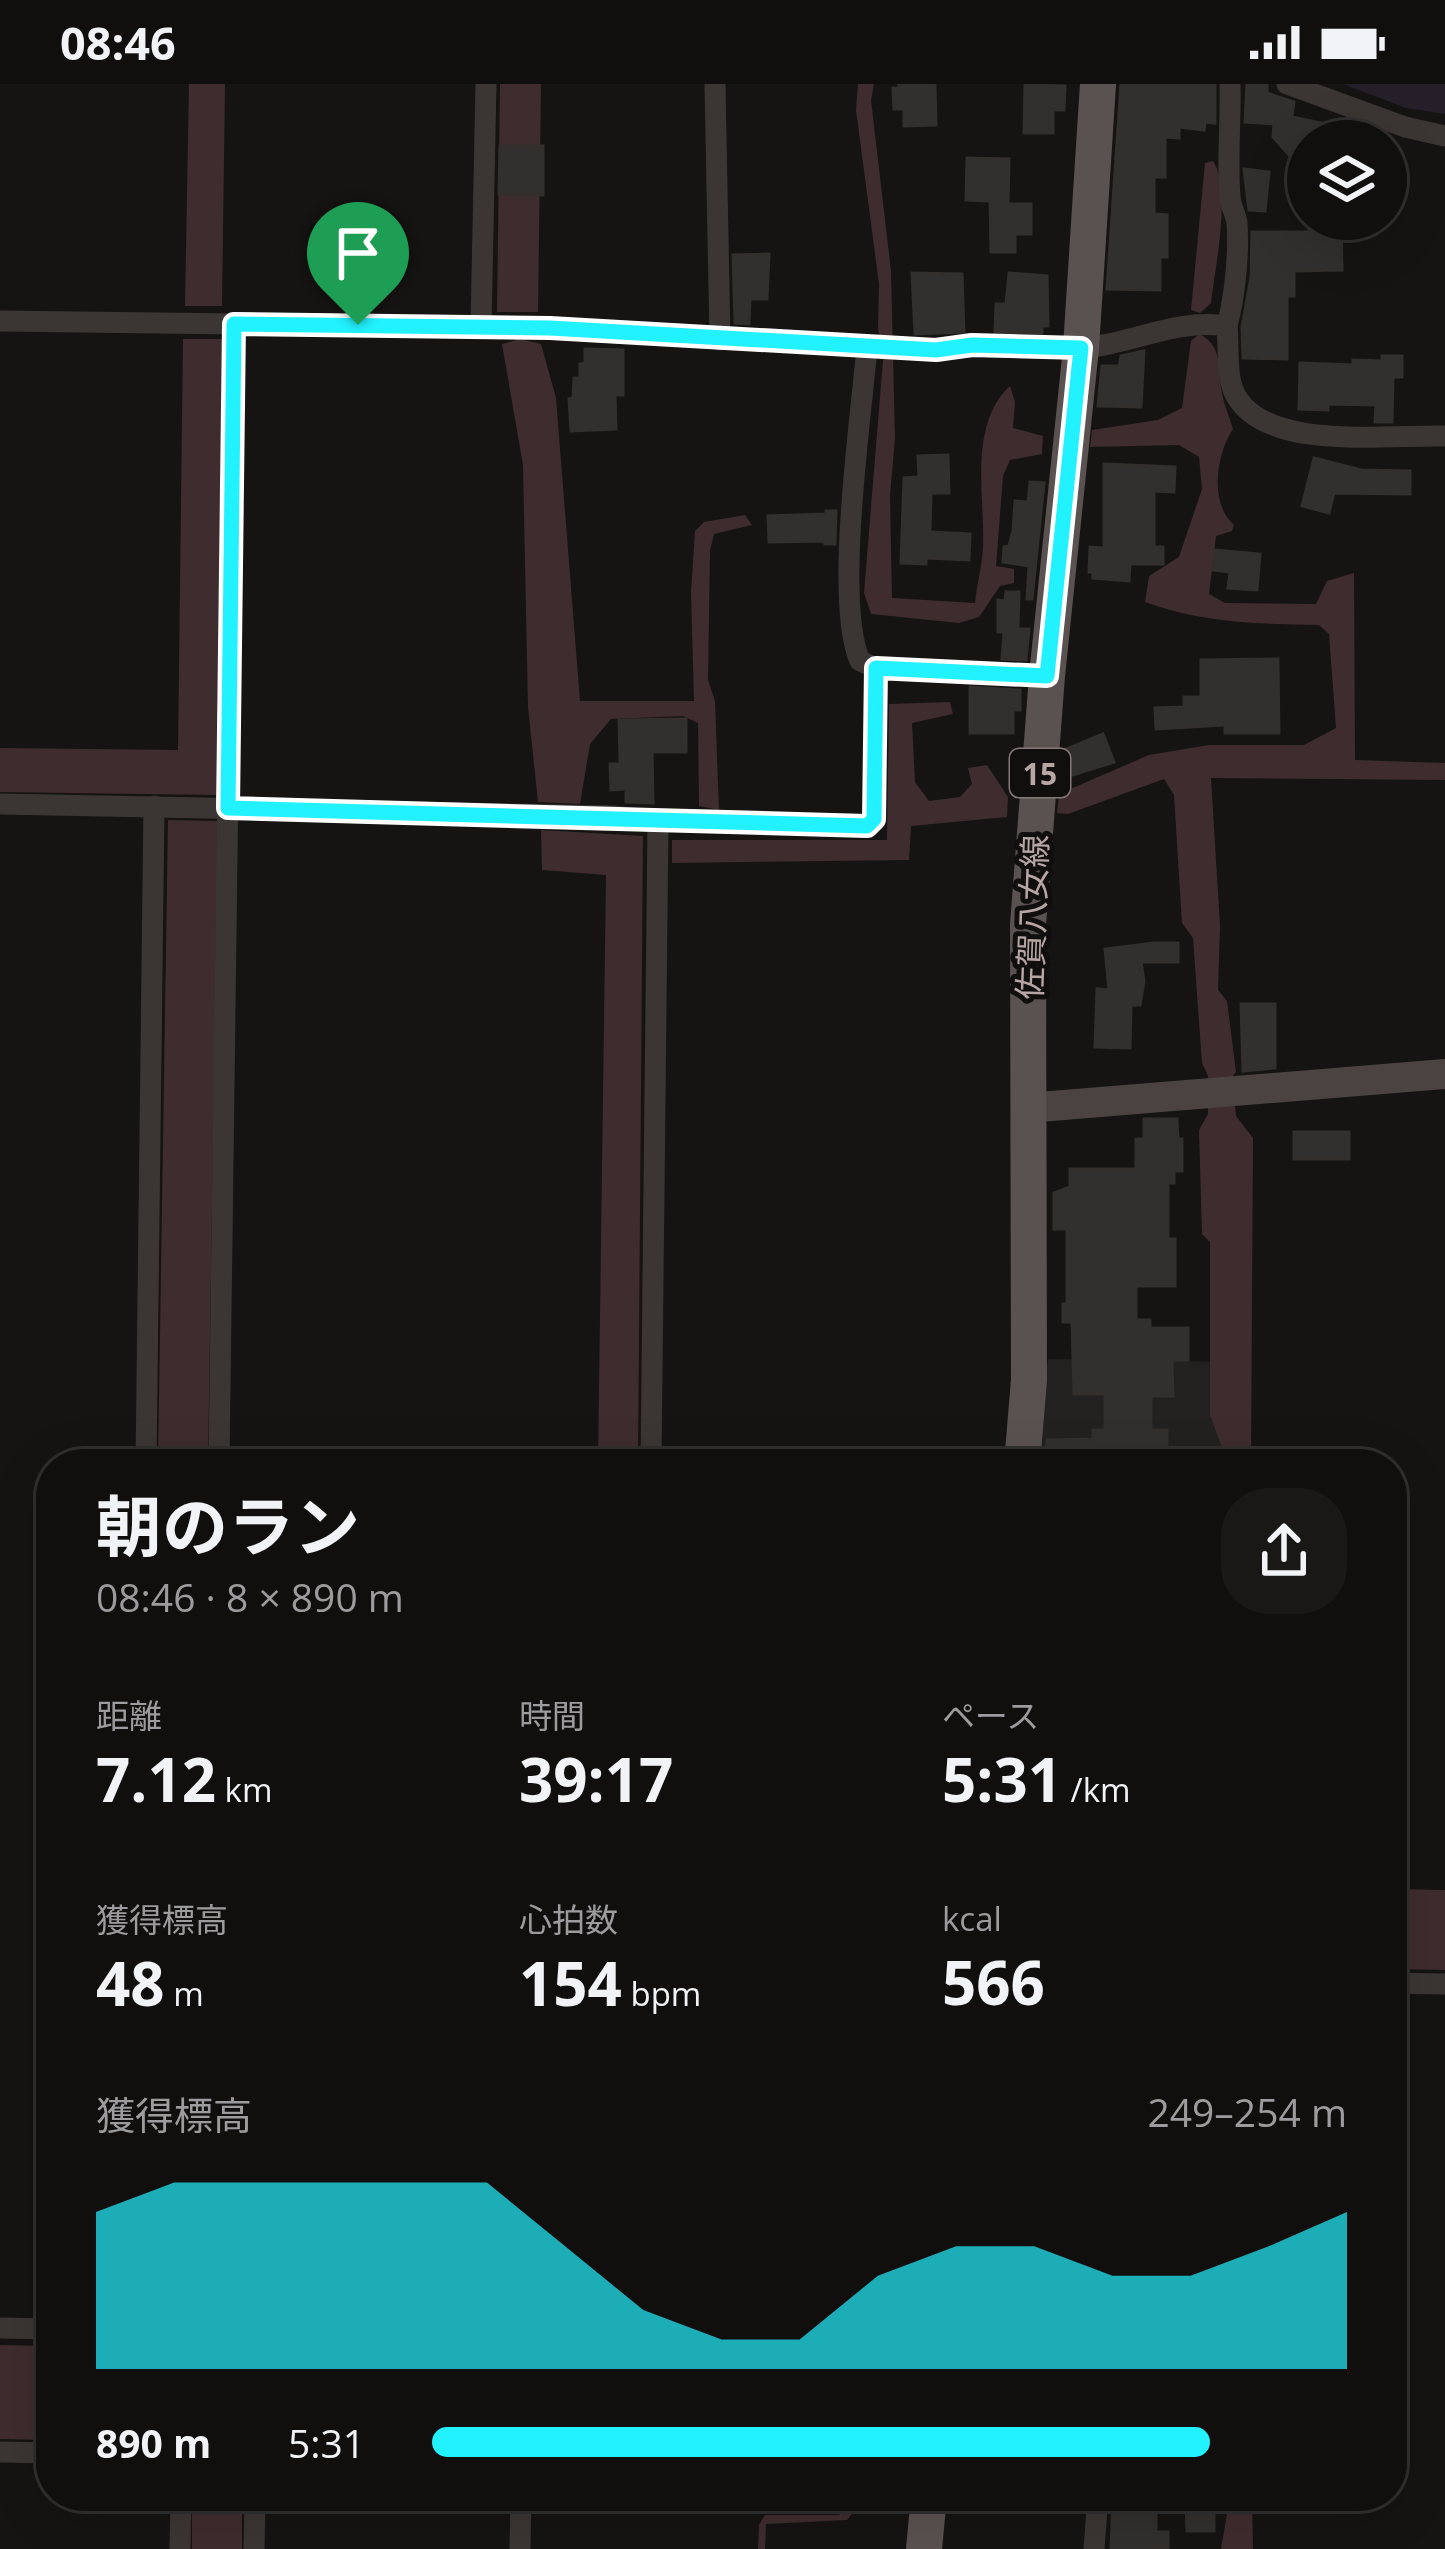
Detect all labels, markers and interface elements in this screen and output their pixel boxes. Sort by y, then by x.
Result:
text: 08:46 [60,12,176,73]
map controls [1287,120,1407,240]
button: layers [1287,120,1407,240]
pin [307,202,409,325]
icon: arrive [325,220,391,286]
road number: 15 [1010,749,1070,797]
street label: 佐賀八女線 [1007,834,1057,1000]
text: 朝のラン [96,1480,360,1570]
button: share [1221,1488,1347,1614]
text: 08:46 · 8 × 890 m [96,1570,404,1623]
text: 距離 [96,1693,162,1738]
text: 時間 [519,1693,585,1738]
text: ペース [942,1693,1039,1738]
text: 7.12 [96,1738,216,1820]
text: 39:17 [519,1738,673,1820]
text: 5:31 [942,1738,1062,1820]
text: km [216,1767,273,1812]
text: /km [1062,1767,1131,1812]
text: kcal [942,1896,1002,1941]
text: 獲得標高 [96,1897,228,1942]
text: 心拍数 [519,1897,618,1942]
text: 566 [942,1941,1045,2023]
text: 48 [96,1942,165,2024]
text: 154 [519,1942,622,2024]
text: m [165,1971,204,2016]
text: bpm [622,1971,701,2016]
text: 249–254 m [1147,2085,1347,2138]
text: 獲得標高 [96,2088,252,2141]
text: 890 m [96,2416,211,2469]
text: 5:31 [288,2416,365,2469]

